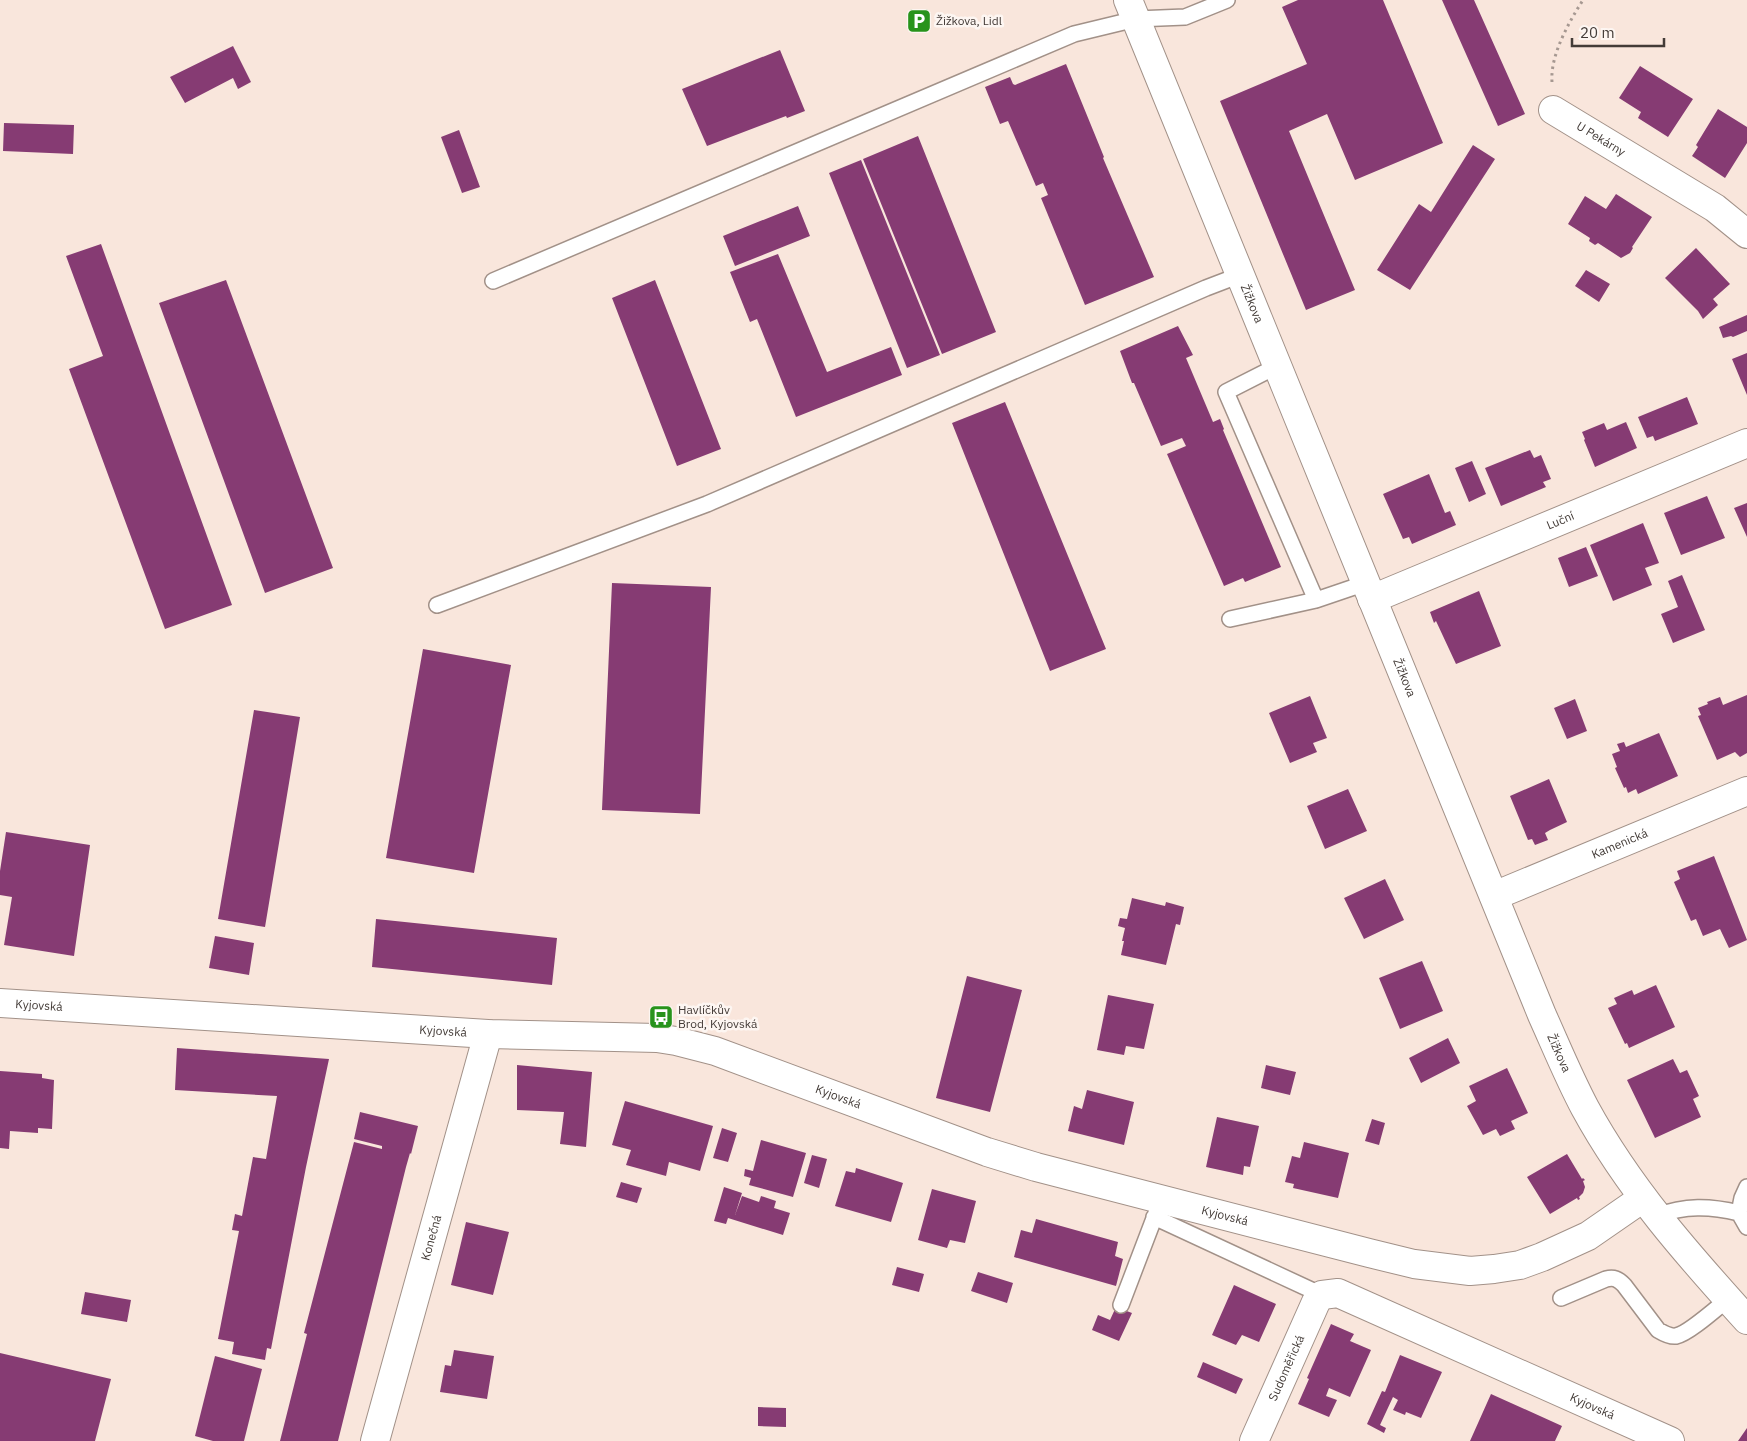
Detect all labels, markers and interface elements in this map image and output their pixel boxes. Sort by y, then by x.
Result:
parking icon: Žižkova, Lidl [906,8,932,34]
place label: Žižkova, Lidl [936,13,1002,28]
scale bar [1572,15,1664,47]
text: 20 m [1580,23,1615,42]
street label: U Pekárny [1574,118,1628,159]
street label: Žižkova [1238,282,1267,326]
street label: Luční [1544,508,1576,533]
street label: Žižkova [1390,656,1420,700]
street label: Kamenická [1589,825,1650,862]
street label: Kyjovská [15,996,64,1014]
place label: Havlíčkův Brod, Kyjovská [678,1002,758,1031]
bus stop icon: Havlíčkův Brod, Kyjovská [648,1004,674,1030]
street label: Kyjovská [419,1022,468,1040]
street label: Žižkova [1544,1031,1575,1075]
street label: Kyjovská [814,1081,864,1112]
street label: Kyjovská [1200,1202,1250,1229]
street label: Konečná [417,1212,445,1262]
street label: Sudoměřická [1265,1332,1308,1403]
street label: Kyjovská [1568,1389,1618,1423]

